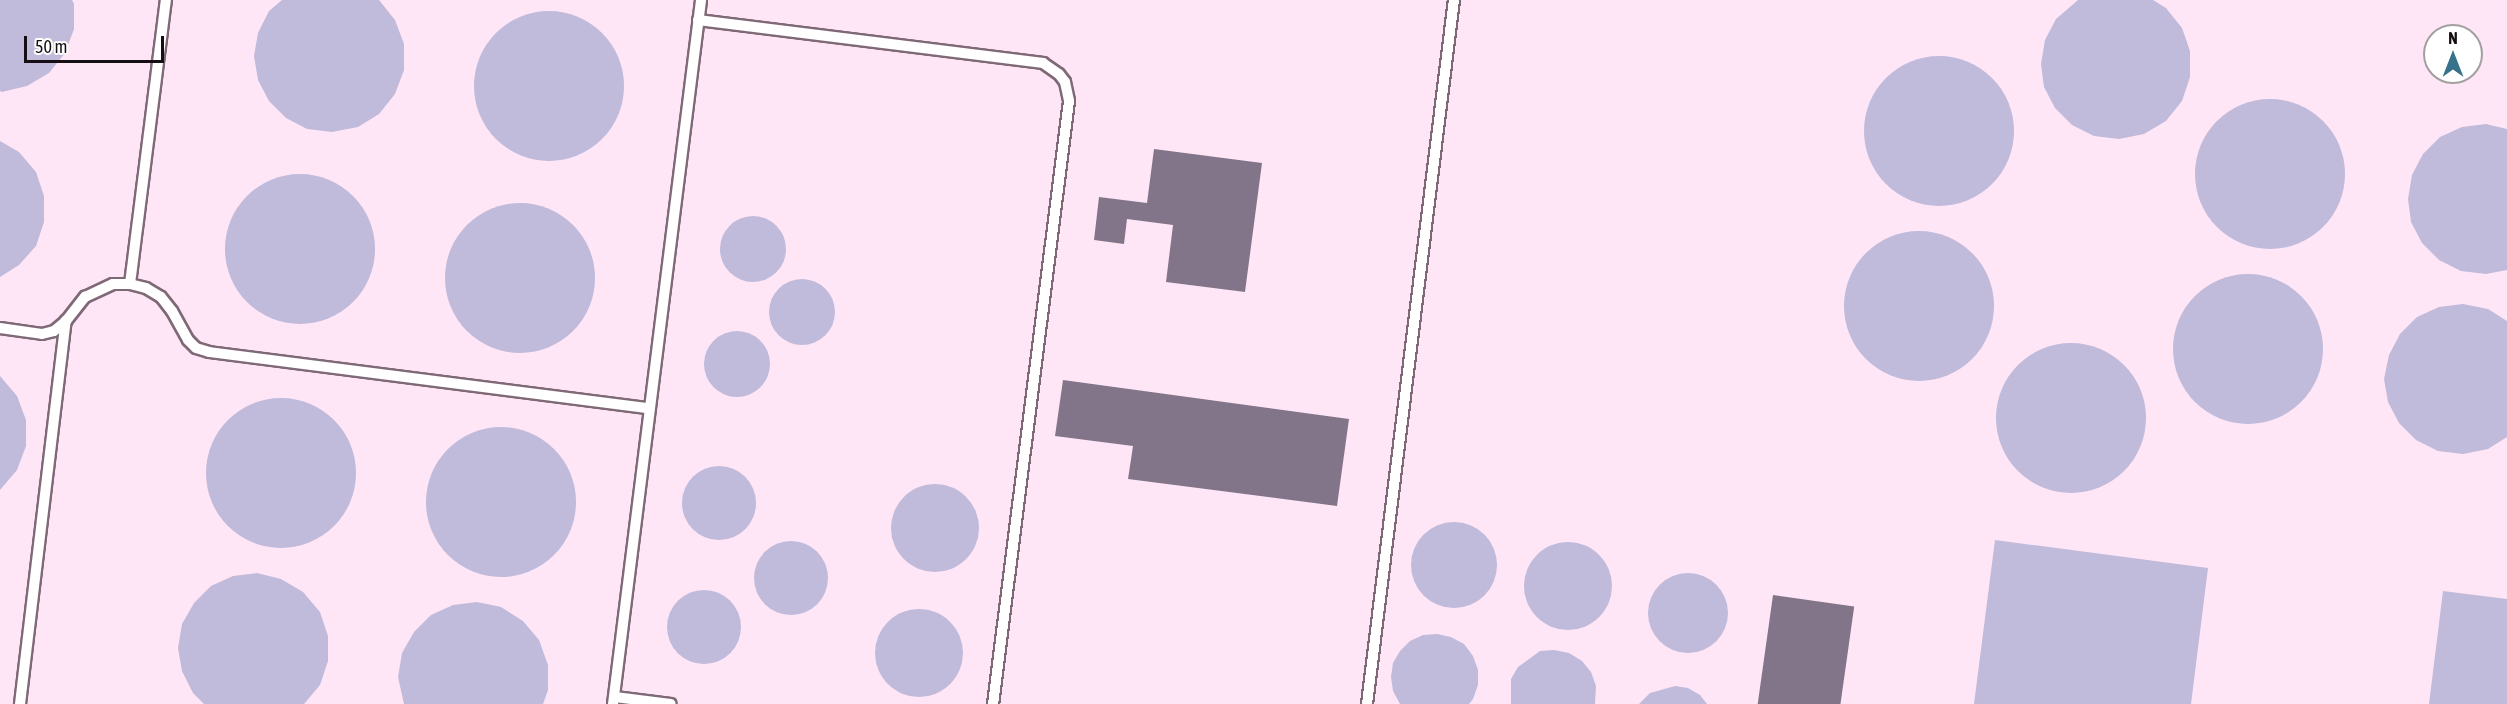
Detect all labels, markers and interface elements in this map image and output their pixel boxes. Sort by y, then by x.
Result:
scale bar [27,24,166,62]
north arrow [2423,24,2483,84]
text: N [2448,29,2458,47]
text: 50 m [35,36,67,57]

